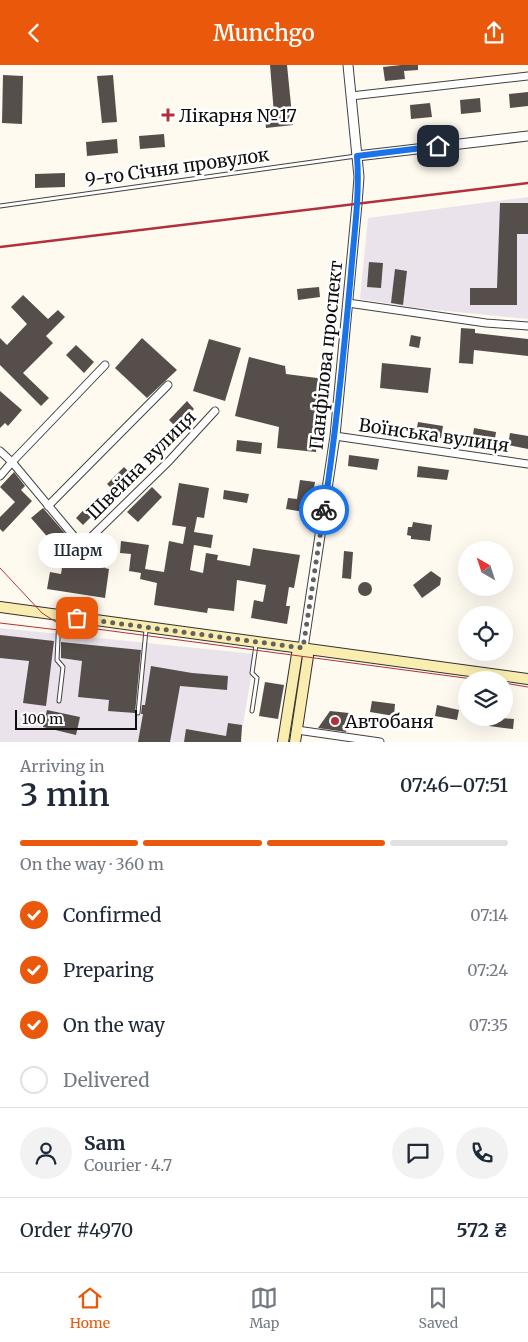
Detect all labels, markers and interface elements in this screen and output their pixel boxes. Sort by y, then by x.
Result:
icon: back [20,19,48,47]
text: Munchgo [213,19,315,47]
icon: share [480,19,508,47]
place label: Лікарня №17 [179,104,297,127]
marker: Лікарня №17 [161,108,175,122]
pin [417,125,459,167]
icon: home [424,132,452,160]
street label: 9-го Січня провулок [83,143,271,191]
street label: Панфілова проспект [305,259,347,451]
street label: Швейна вулиця [82,405,201,524]
street label: Воїнська вулиця [357,413,511,457]
courier [299,485,349,535]
icon: bike [310,496,338,524]
callout: Шарм [37,533,117,568]
text: Шарм [53,540,103,560]
north arrow [458,541,512,596]
map controls [458,541,513,726]
pin [56,597,98,639]
icon: bag [63,604,91,632]
button: locate [458,606,513,661]
button: layers [458,671,513,726]
scale bar [15,707,138,730]
text: 100 m [22,710,63,728]
place label: Автобаня [344,710,434,733]
marker: Автобаня [329,715,341,727]
text: Arriving in [20,756,105,776]
text: 07:46–07:51 [400,773,508,797]
text: 3 min [20,775,110,815]
text: On the way · 360 m [20,854,164,874]
icon: check [20,901,48,929]
text: Confirmed [63,903,161,927]
text: 07:14 [470,905,508,925]
icon: check [20,956,48,984]
text: Preparing [63,958,154,982]
text: 07:24 [467,960,508,980]
icon: check [20,1011,48,1039]
text: On the way [63,1013,165,1037]
text: 07:35 [469,1015,508,1035]
text: Delivered [63,1068,150,1092]
button: person [20,1127,72,1179]
button: chat [392,1127,444,1179]
button: phone [456,1127,508,1179]
text: Sam [84,1131,125,1155]
text: Courier · 4.7 [84,1155,172,1175]
text: Order #4970 [20,1218,133,1242]
text: 572 ₴ [457,1218,508,1242]
tab: Home [70,1284,110,1332]
tab: Map [249,1284,279,1332]
tab: Saved [419,1284,458,1332]

